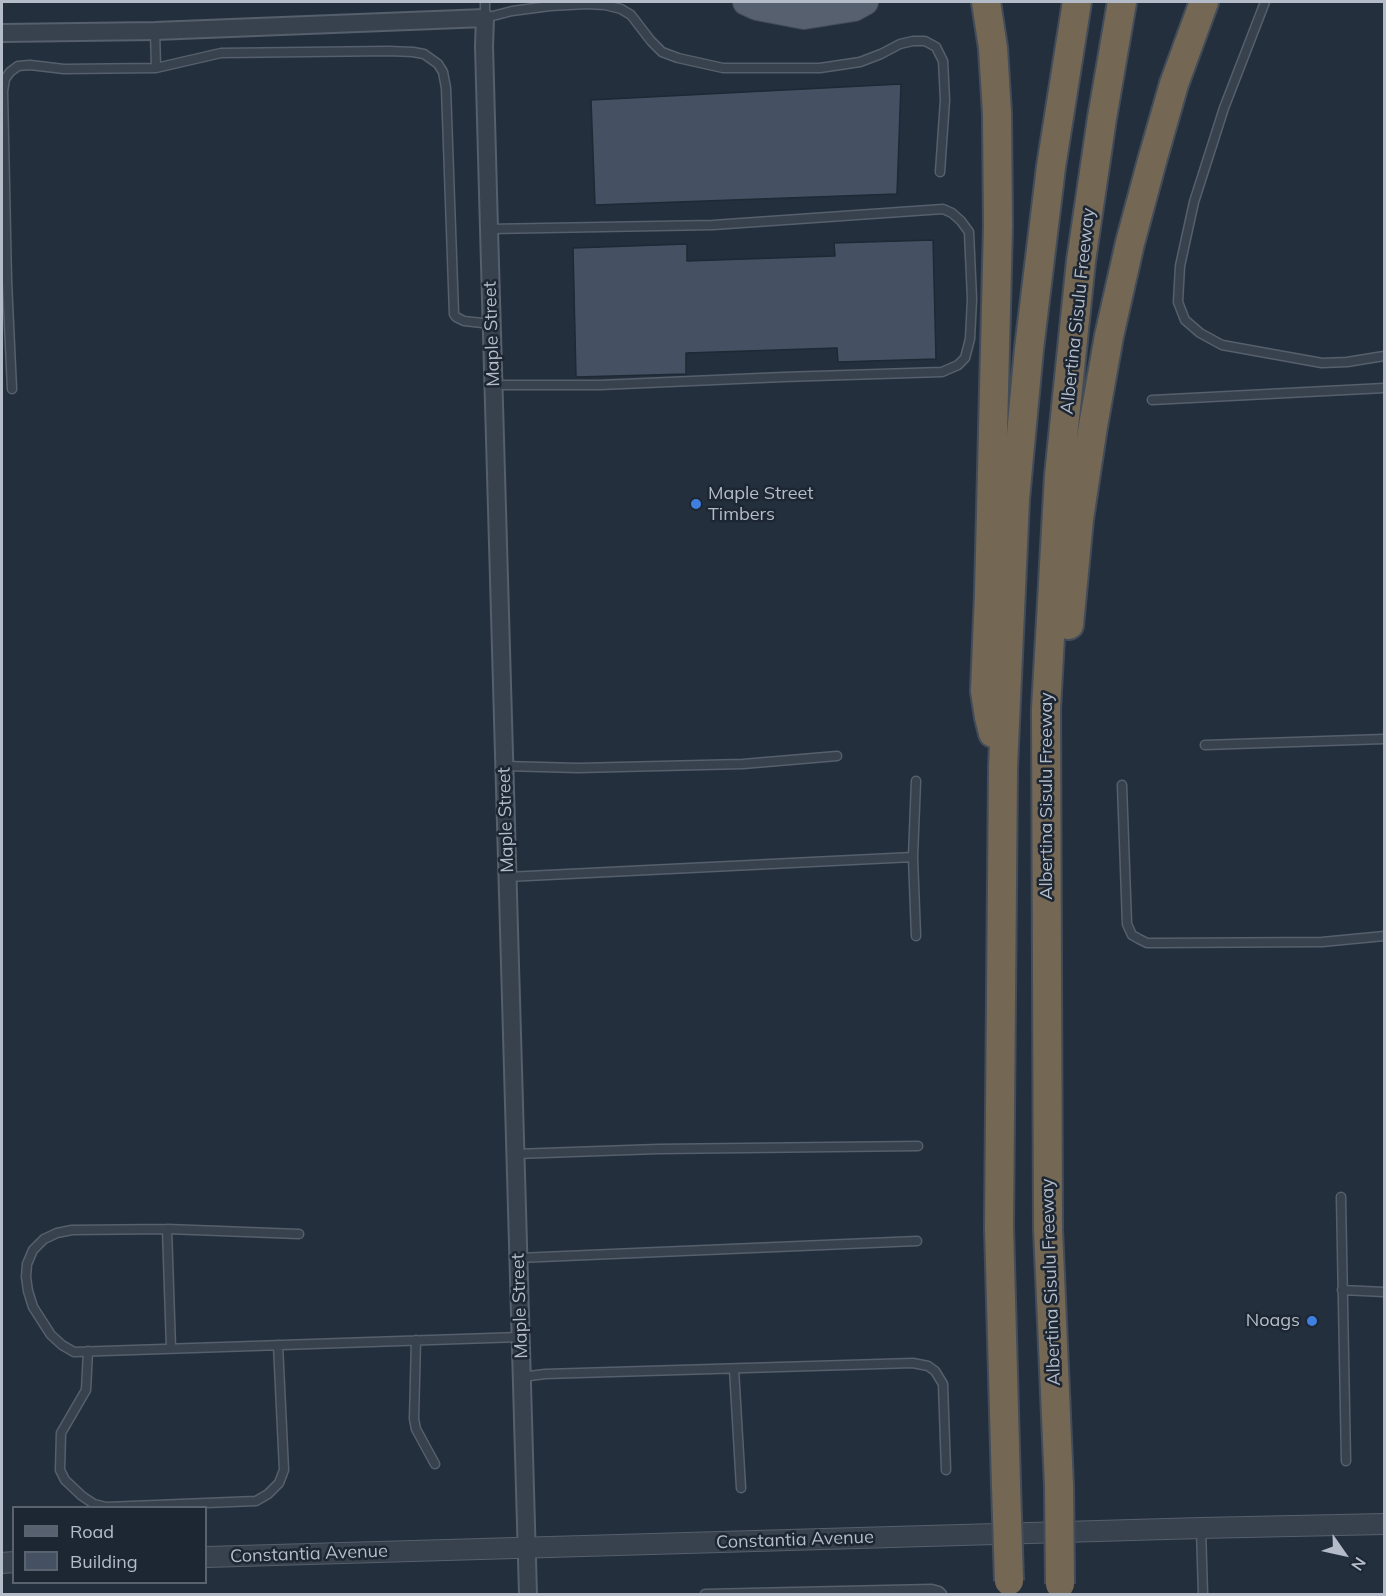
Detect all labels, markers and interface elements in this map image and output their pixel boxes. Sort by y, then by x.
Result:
street label: Albertina Sisulu Freeway [1056,207,1100,415]
street label: Maple Street [479,281,505,387]
place label: Maple Street Timbers [708,483,814,526]
marker: Maple Street Timbers [689,497,703,511]
street label: Albertina Sisulu Freeway [1036,692,1058,900]
street label: Maple Street [493,767,519,873]
street label: Albertina Sisulu Freeway [1037,1178,1065,1386]
street label: Maple Street [507,1253,533,1359]
place label: Noags [1246,1310,1300,1332]
marker: Noags [1305,1314,1319,1328]
legend [12,1506,207,1584]
text: Road [70,1520,114,1543]
north arrow [1314,1524,1374,1584]
street label: Constantia Avenue [716,1526,874,1554]
street label: Constantia Avenue [230,1540,388,1568]
text: Building [70,1550,138,1573]
text: N [1347,1553,1371,1575]

